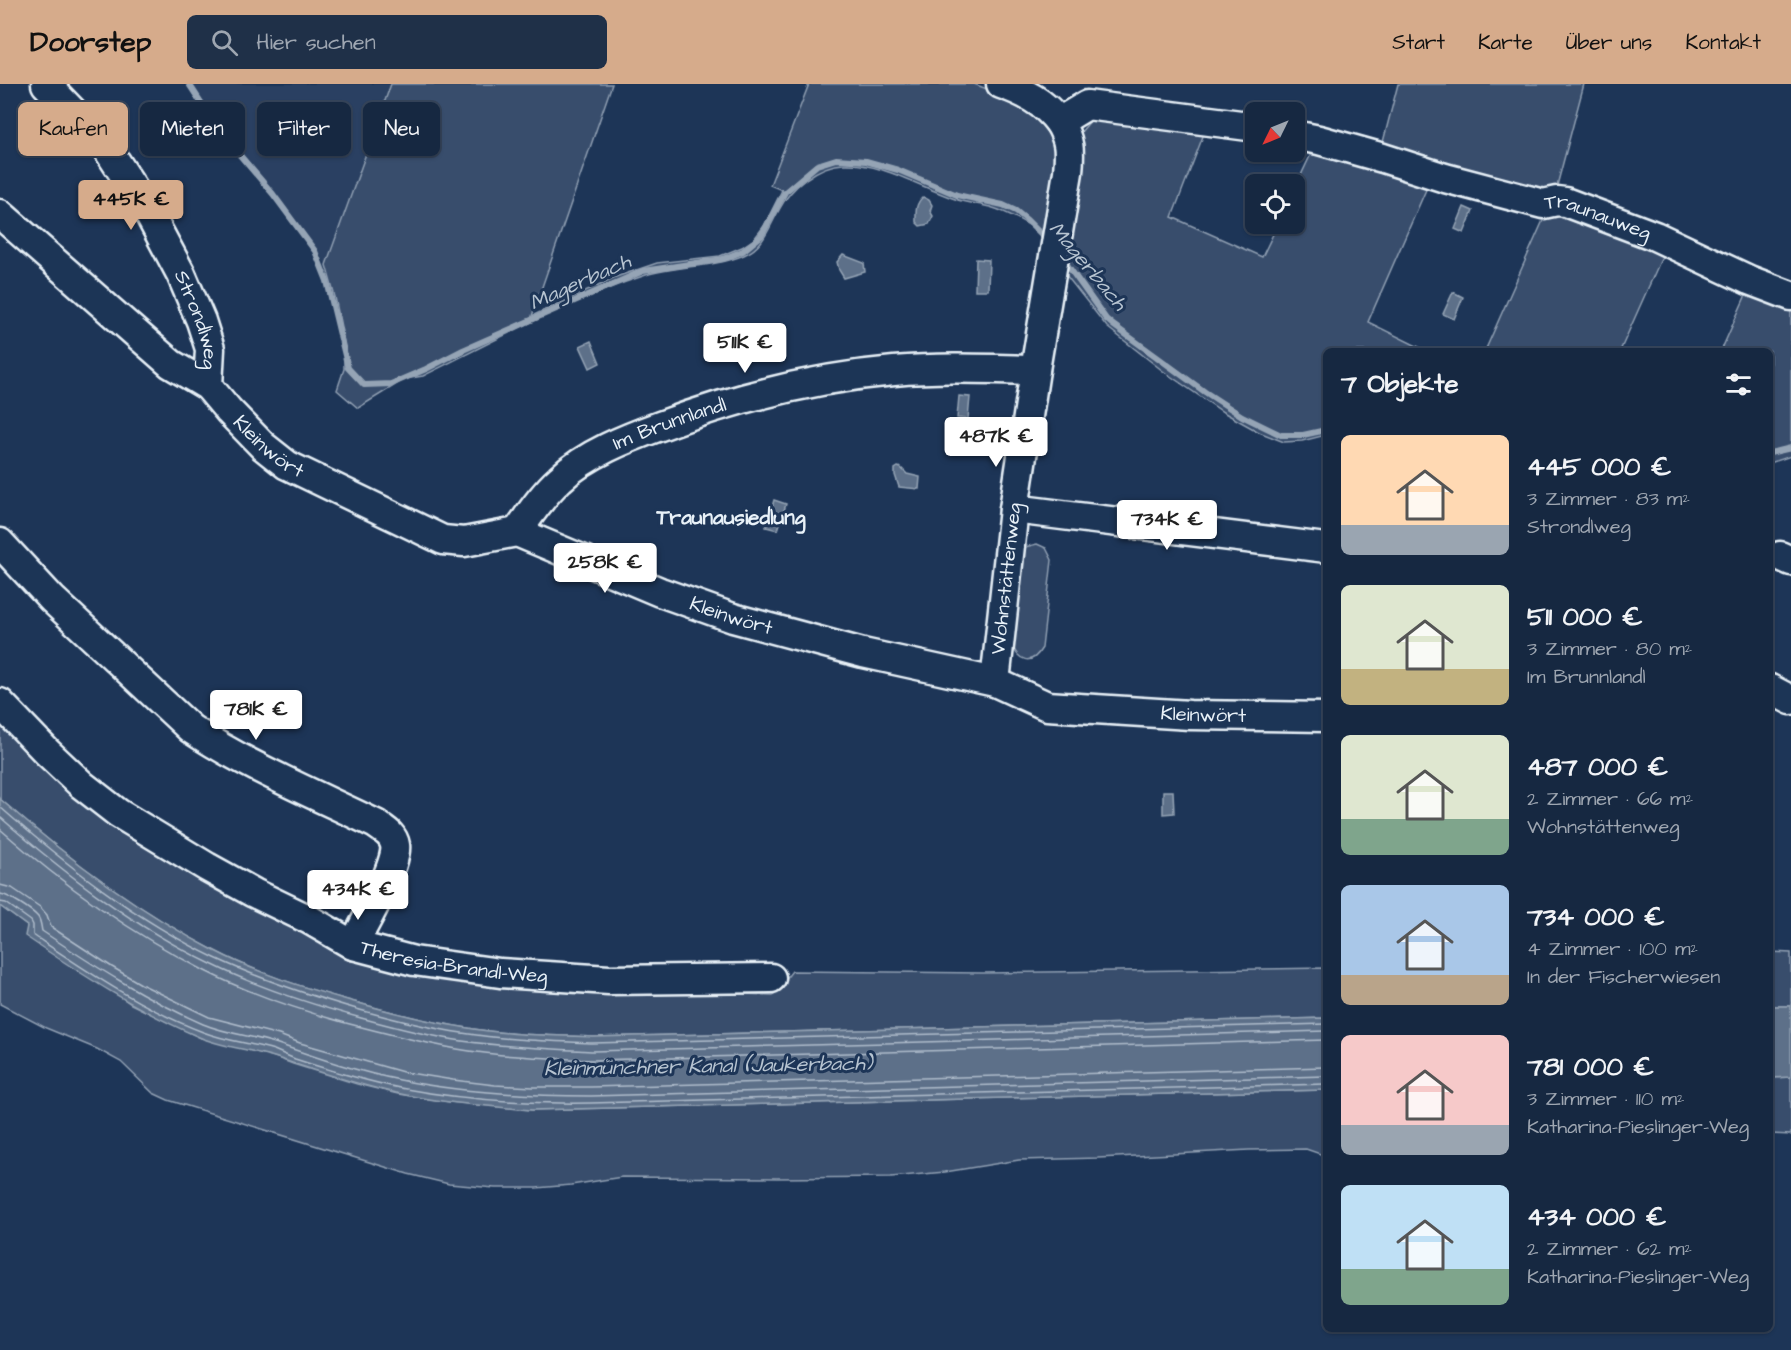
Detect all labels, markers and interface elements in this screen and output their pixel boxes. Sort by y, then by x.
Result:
search box [187,15,607,69]
text: Doorstep [30,23,151,62]
icon: search [208,26,241,59]
text: Hier suchen [256,27,376,58]
text: Start [1392,28,1445,57]
text: Karte [1478,28,1533,57]
text: Über uns [1566,28,1652,57]
text: Kontakt [1685,28,1761,57]
chip: Kaufen [18,102,128,156]
chip: Mieten [140,102,245,156]
chip: Filter [257,102,351,156]
chip: Neu [363,102,440,156]
north arrow [1245,102,1305,162]
map controls [1245,102,1305,234]
button: locate [1245,174,1305,234]
pin: 445K € [82,180,180,231]
text: 445K € [92,185,170,213]
street label: Traunauweg [1542,187,1655,248]
water label: Magerbach [1041,215,1135,319]
water label: Magerbach [525,246,637,318]
street label: Strondlweg [167,266,224,370]
pin: 511K € [696,323,794,374]
text: 511K € [717,328,773,356]
text: 7 Objekte [1341,366,1459,402]
icon: filters [1722,368,1755,401]
street label: Im Brunnlandl [608,391,729,457]
street label: Kleinwört [227,409,309,485]
pin: 487K € [947,417,1045,468]
text: 487K € [959,422,1033,450]
text: 445 000 € [1527,449,1672,485]
icon: home [1389,459,1461,531]
text: 3 Zimmer · 83 m² [1527,485,1690,513]
pin: 734K € [1118,500,1216,551]
street label: Wohnstättenweg [984,501,1030,656]
district label: Traunausiedlung [655,503,806,534]
text: 734K € [1131,505,1203,533]
text: Strondlweg [1527,513,1631,541]
pin: 258K € [556,543,654,594]
text: 258K € [568,548,642,576]
street label: Kleinwört [686,590,776,642]
text: 511 000 € [1527,599,1643,635]
icon: home [1389,609,1461,681]
text: 3 Zimmer · 80 m² [1527,635,1692,663]
text: Im Brunnlandl [1527,663,1646,691]
pin: 781K € [207,690,305,741]
text: 781K € [224,695,288,723]
street label: Kleinwört [1160,699,1246,730]
text: 487 000 € [1527,749,1668,785]
icon: home [1389,759,1461,831]
text: 2 Zimmer · 66 m² [1527,785,1693,813]
text: Wohnstättenweg [1527,813,1680,841]
pin: 434K € [309,870,407,921]
text: 434K € [321,875,395,903]
text: 734 000 € [1527,899,1665,935]
icon: home [1389,909,1461,981]
street label: Theresia-Brandl-Weg [357,933,548,991]
text: 4 Zimmer · 100 m² [1527,935,1698,963]
text: In der Fischerwiesen [1527,963,1720,991]
water label: Kleinmünchner Kanal (Jaukerbach) [544,1049,875,1083]
text: 781 000 € [1527,1049,1654,1085]
icon: home [1389,1059,1461,1131]
text: 3 Zimmer · 110 m² [1527,1085,1685,1113]
text: Katharina-Pieslinger-Weg [1527,1113,1749,1141]
text: 434 000 € [1527,1199,1666,1235]
icon: home [1389,1209,1461,1281]
text: 2 Zimmer · 62 m² [1527,1235,1692,1263]
text: Katharina-Pieslinger-Weg [1527,1263,1749,1291]

